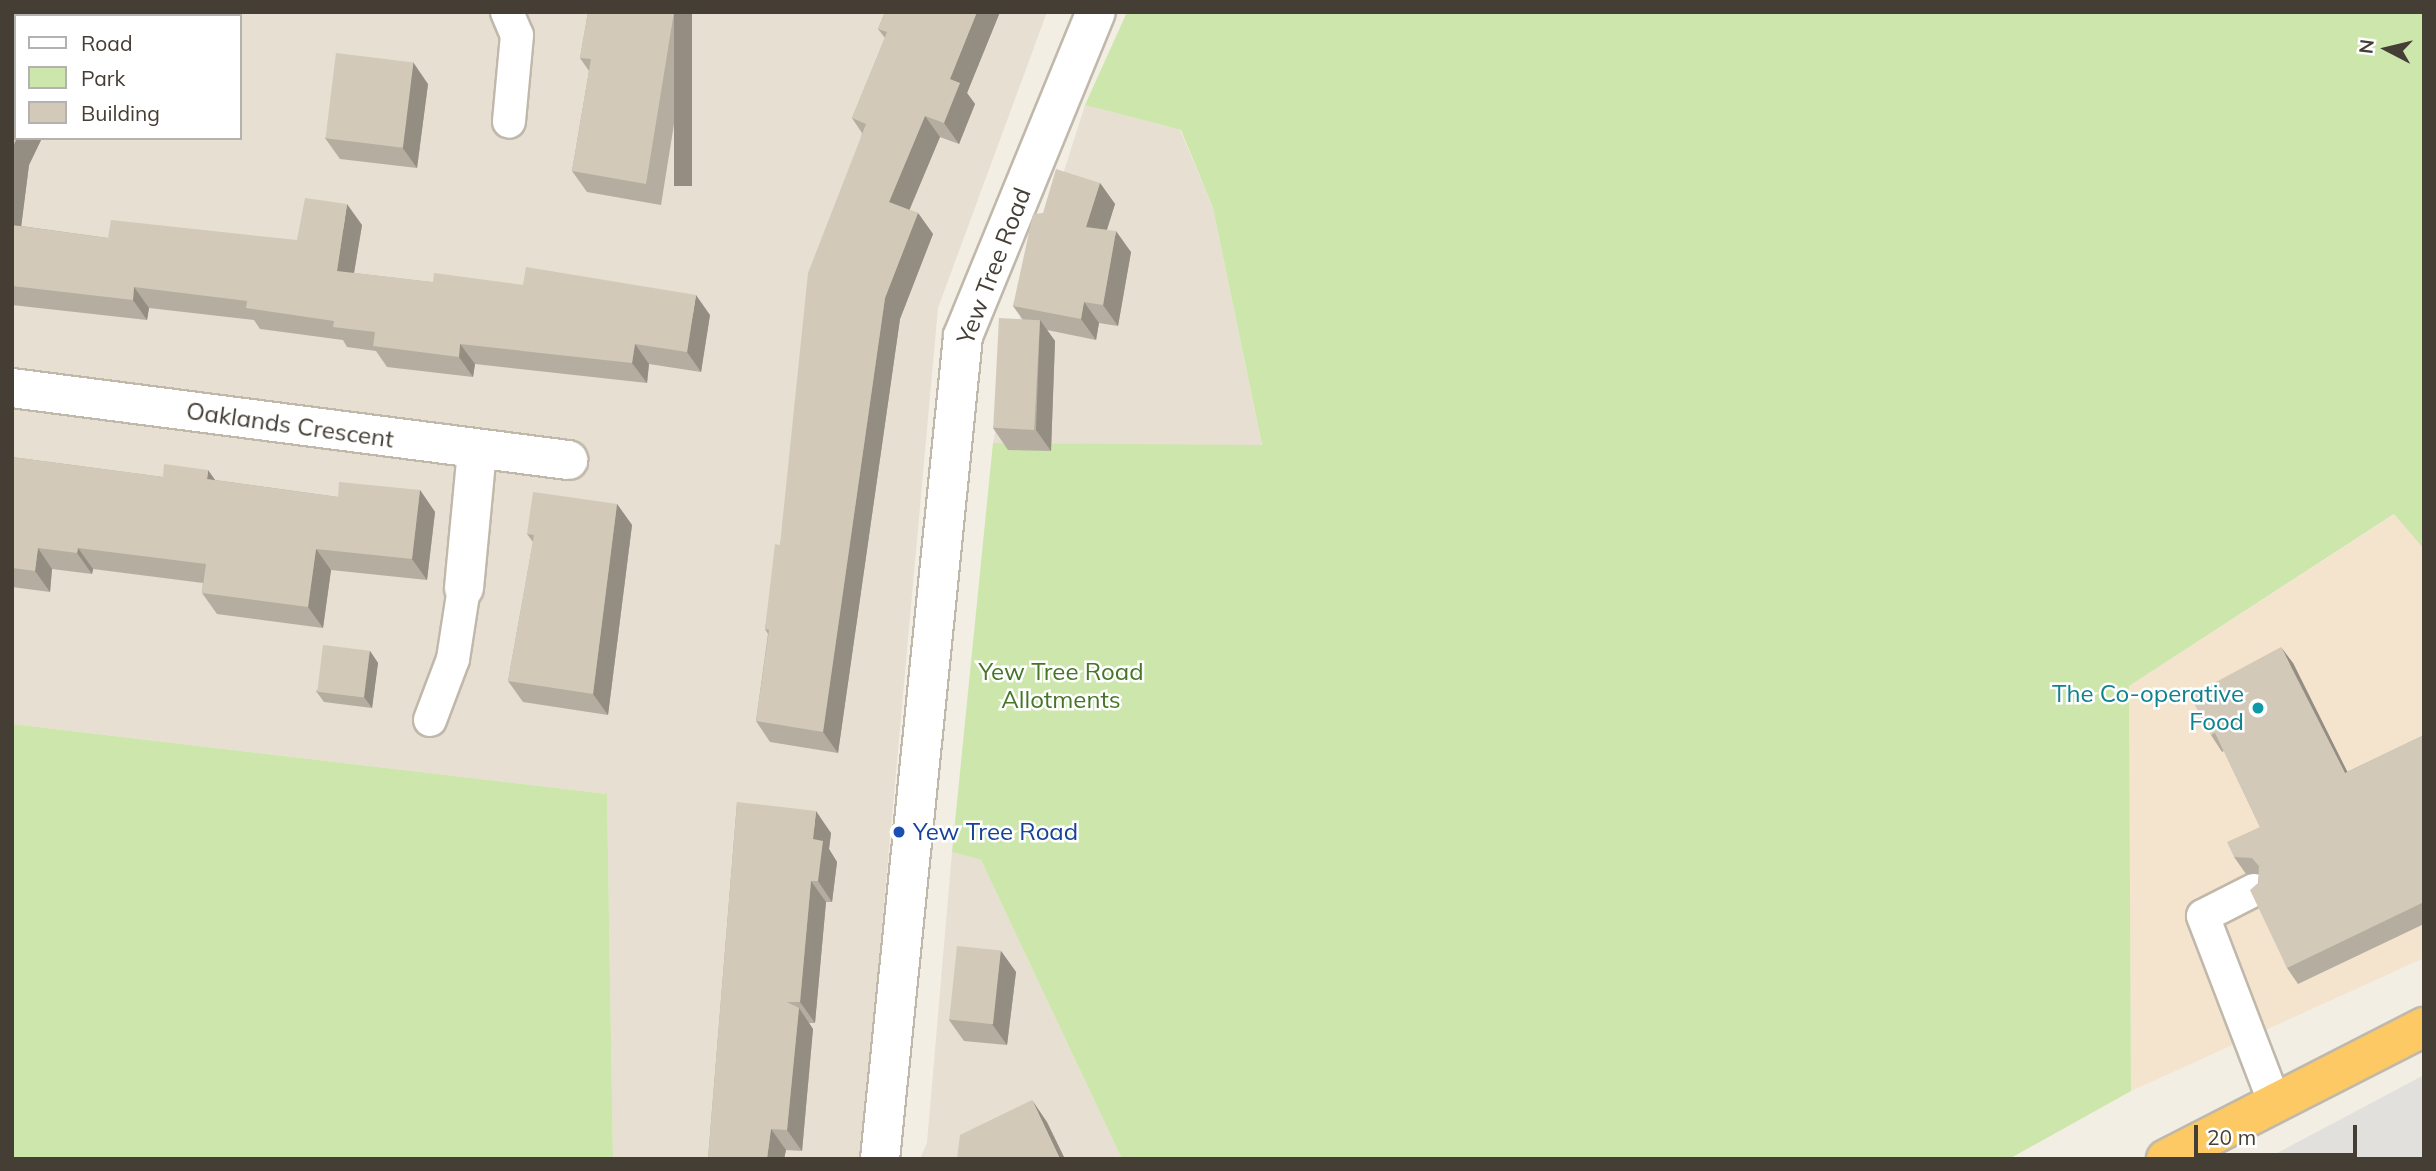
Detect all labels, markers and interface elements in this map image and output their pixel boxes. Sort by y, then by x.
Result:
legend [14,14,242,140]
north arrow [2352,14,2422,84]
text: Road [81,30,132,56]
text: N [2353,38,2379,55]
text: Park [81,65,125,91]
text: Building [81,100,160,126]
street label: Yew Tree Road [951,184,1037,348]
street label: Oaklands Crescent [184,396,396,454]
park label: Yew Tree Road Allotments [978,658,1144,714]
place label: The Co-operative Food [2052,680,2244,736]
marker: The Co-operative Food [2250,700,2266,716]
place label: Yew Tree Road [913,818,1078,846]
marker: Yew Tree Road [891,824,907,840]
scale bar [2198,1112,2361,1156]
text: 20 m [2207,1124,2256,1150]

